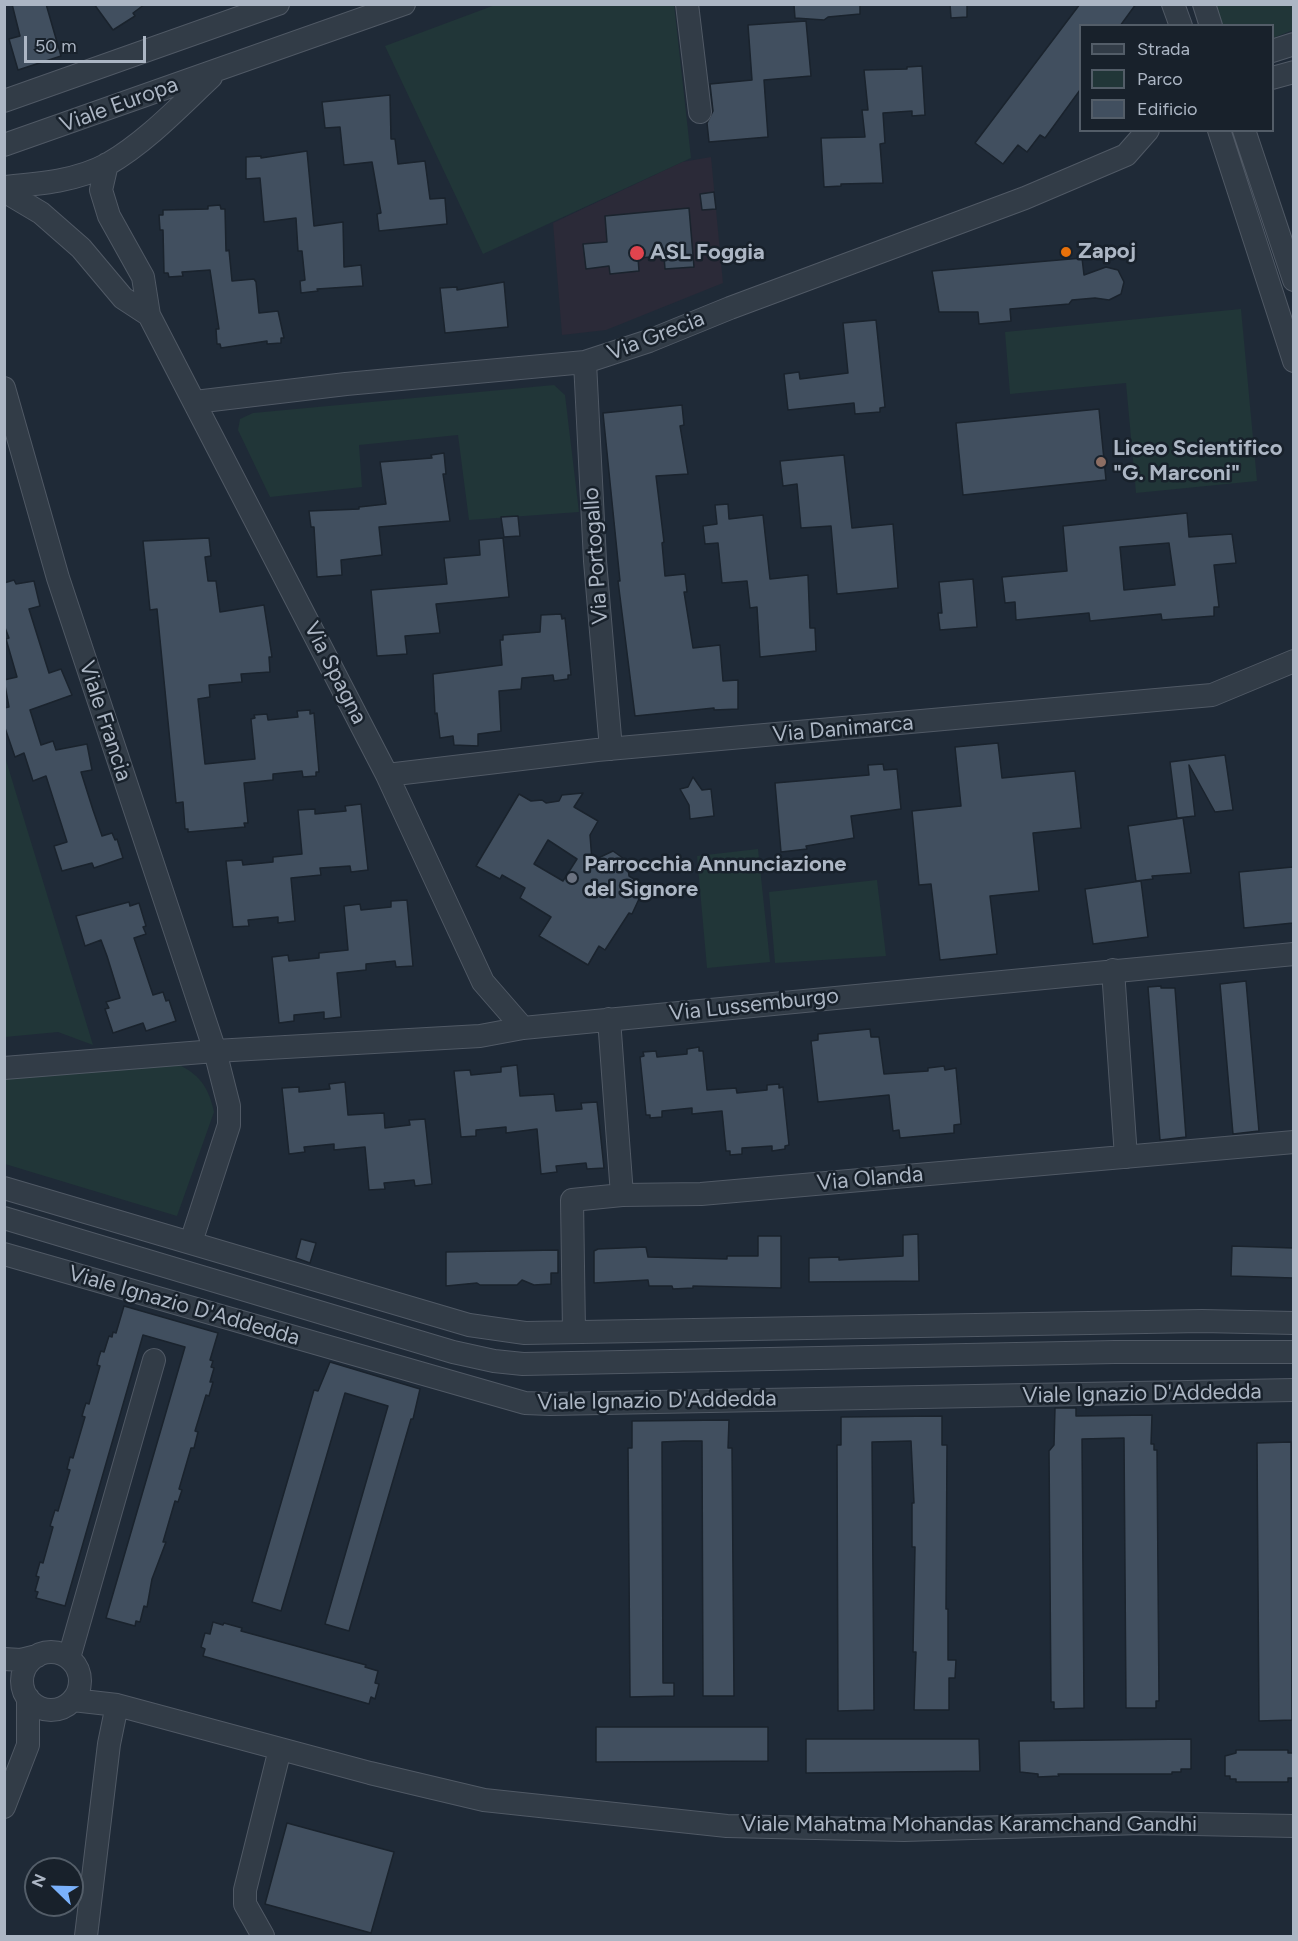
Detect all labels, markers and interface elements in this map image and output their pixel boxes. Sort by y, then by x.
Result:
scale bar [27,24,148,62]
legend [1079,24,1274,132]
text: 50 m [35,35,77,57]
text: Strada [1137,38,1190,60]
text: Parco [1137,68,1183,90]
street label: Viale Europa [56,71,182,139]
text: Edificio [1137,98,1198,120]
place label: Zapoj [1078,239,1136,265]
place label: ASL Foggia [650,240,765,266]
marker: ASL Foggia [628,244,646,262]
marker: Zapoj [1059,245,1073,259]
street label: Via Grecia [604,306,708,366]
place label: Liceo Scientifico "G. Marconi" [1113,436,1282,488]
marker: Liceo Scientifico "G. Marconi" [1094,455,1108,469]
street label: Via Portogallo [578,487,614,625]
street label: Via Spagna [298,617,372,729]
street label: Viale Francia [73,658,137,784]
street label: Via Danimarca [771,710,915,748]
place label: Parrocchia Annunciazione del Signore [584,852,846,903]
marker: Parrocchia Annunciazione del Signore [565,871,579,885]
street label: Via Lussemburgo [668,983,840,1027]
street label: Via Olanda [816,1161,924,1197]
street label: Viale Ignazio D'Addedda [65,1260,303,1352]
street label: Viale Ignazio D'Addedda [1022,1379,1262,1409]
street label: Viale Ignazio D'Addedda [537,1386,777,1416]
street label: Viale Mahatma Mohandas Karamchand Gandhi [741,1812,1197,1838]
north arrow [24,1857,84,1917]
text: N [28,1871,50,1890]

